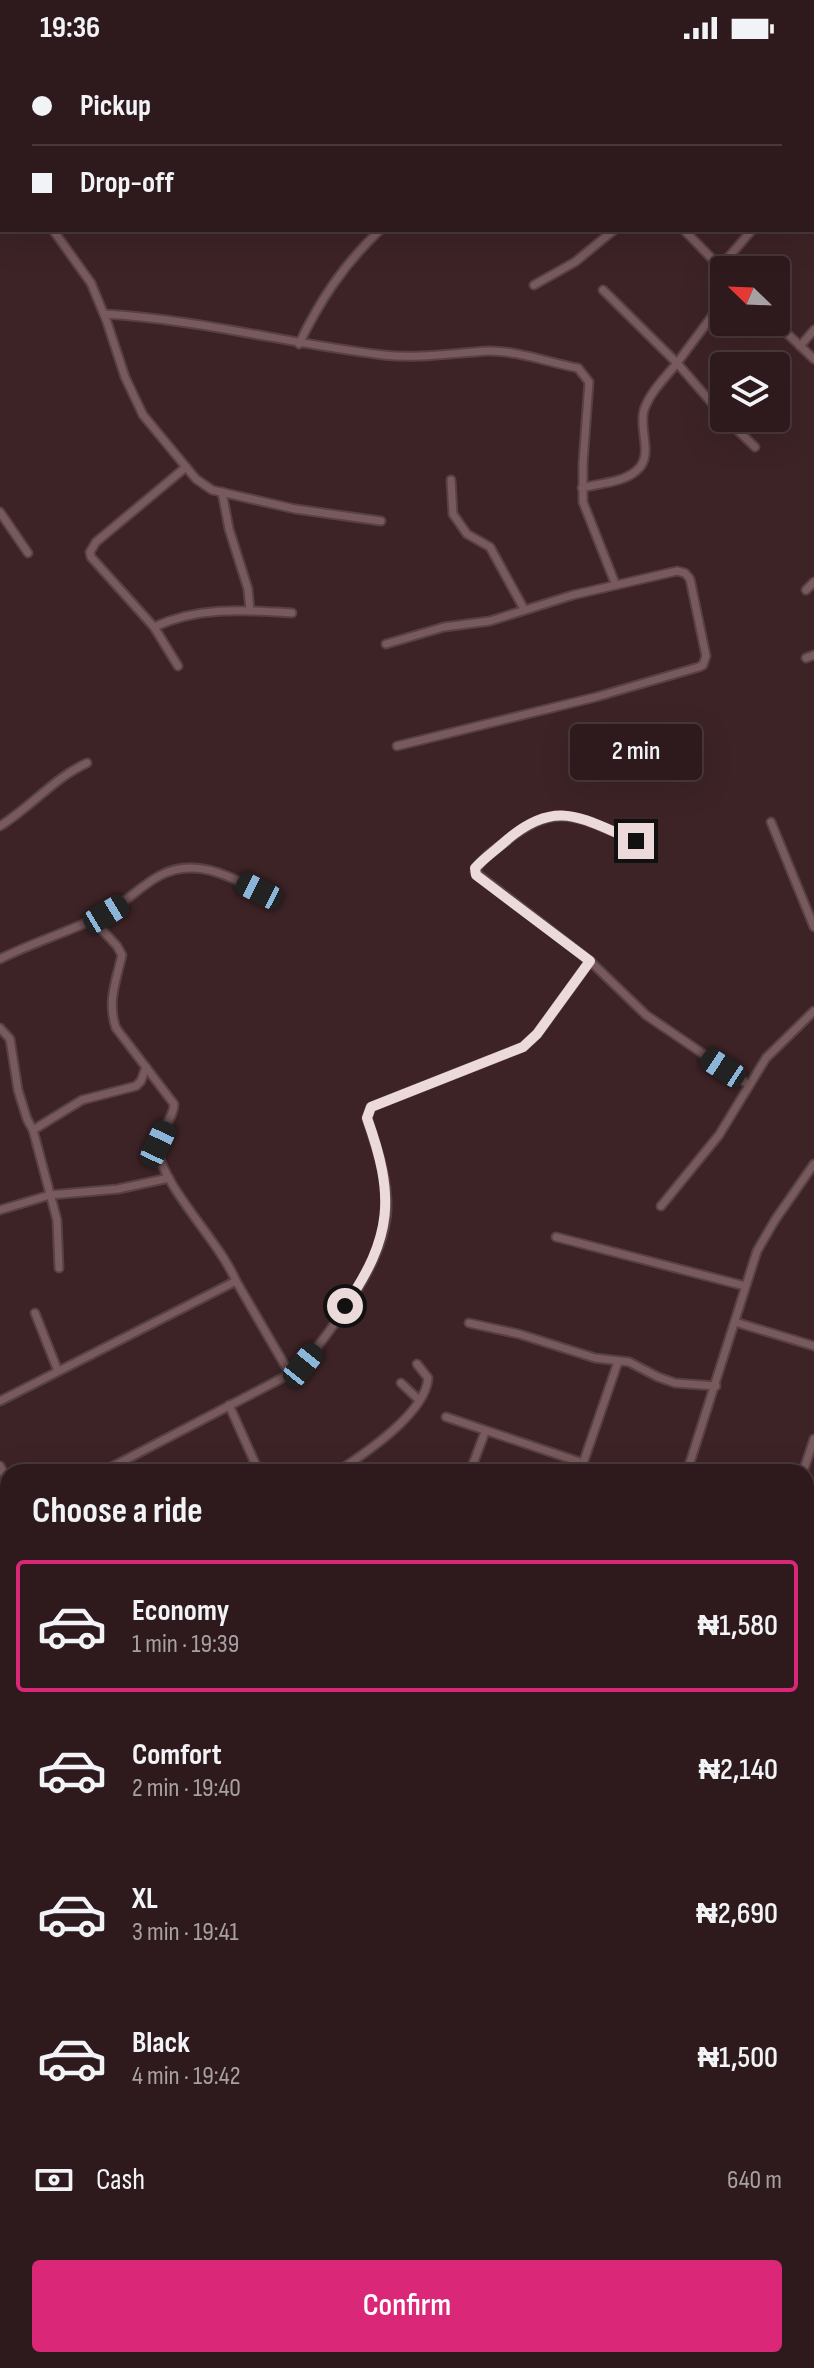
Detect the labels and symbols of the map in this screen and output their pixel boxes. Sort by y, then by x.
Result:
north arrow [710,256,790,336]
callout: 2 min [570,725,702,781]
route end [618,823,654,859]
car [232,869,286,913]
car [79,891,133,937]
car [696,1045,750,1091]
car [137,1117,179,1171]
route start [327,1288,363,1324]
car [279,1339,327,1391]

